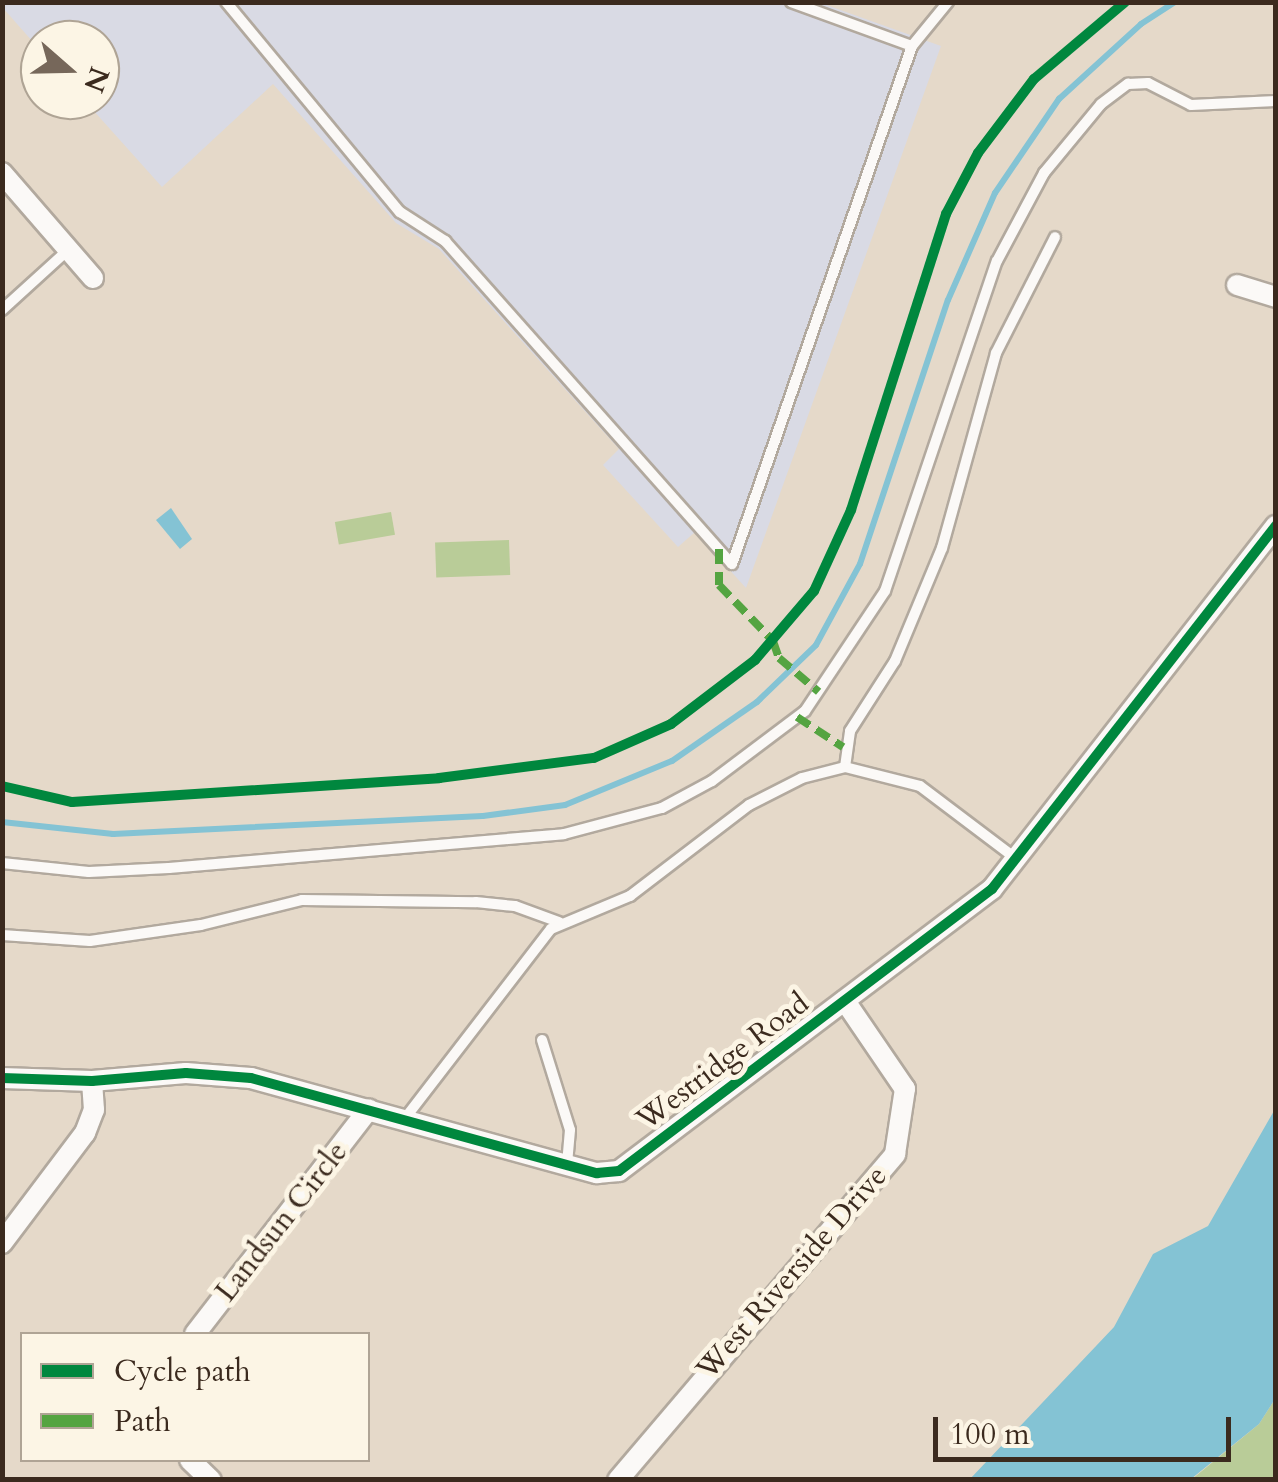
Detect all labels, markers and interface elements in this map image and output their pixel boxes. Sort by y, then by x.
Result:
north arrow [20,20,120,120]
text: N [74,62,118,97]
street label: Westridge Road [630,986,816,1138]
street label: Landsun Circle [208,1135,356,1309]
street label: West Riverside Drive [689,1159,895,1387]
legend [20,1332,370,1462]
text: Cycle path [114,1351,251,1392]
scale bar [938,1397,1236,1459]
text: Path [114,1401,171,1442]
text: 100 m [950,1414,1030,1455]

